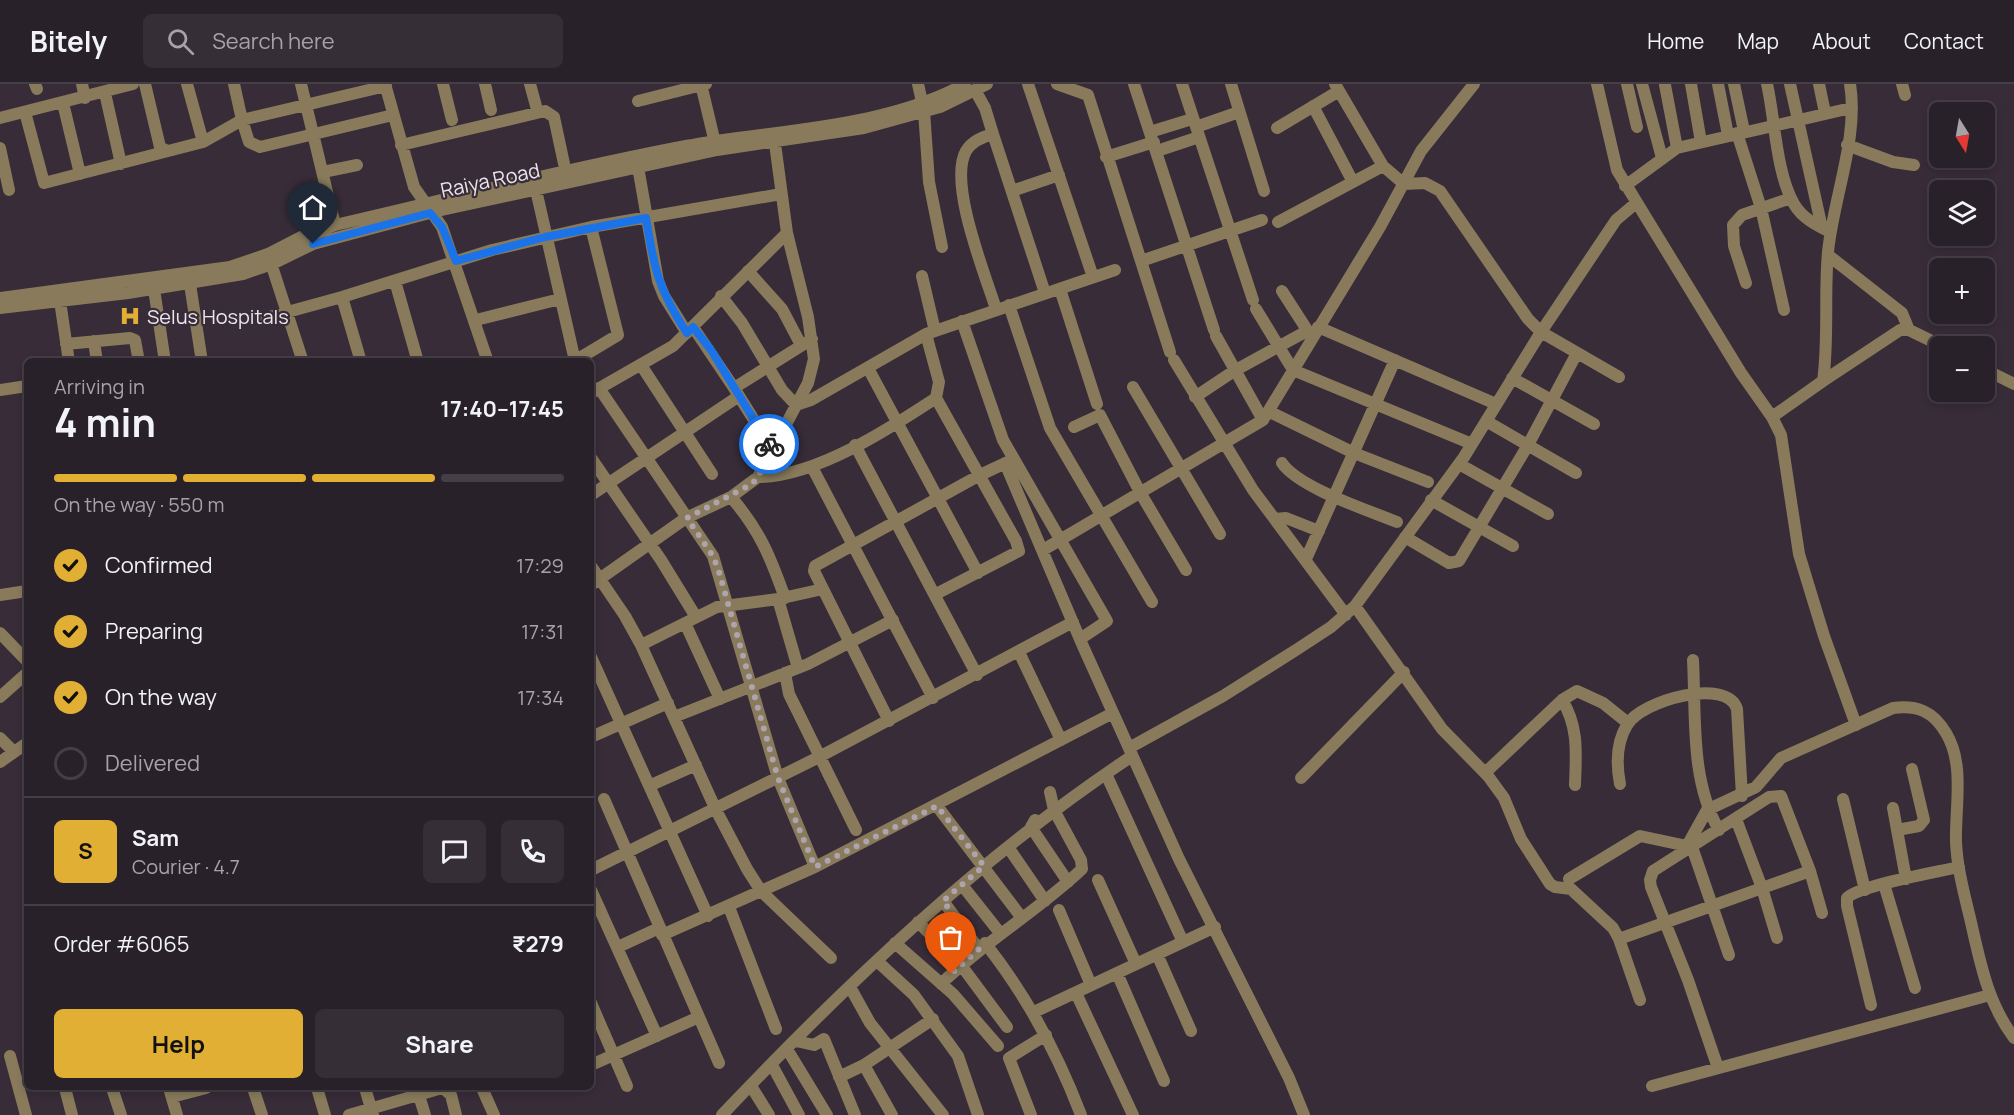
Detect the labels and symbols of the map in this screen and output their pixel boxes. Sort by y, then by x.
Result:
north arrow [1929,102,1995,168]
street label: Raiya Road [438,156,542,204]
pin [287,182,338,244]
place label: Selus Hospitals [147,303,289,330]
hospital icon: Selus Hospitals [118,304,142,328]
courier [739,414,799,474]
pin [925,912,976,974]

